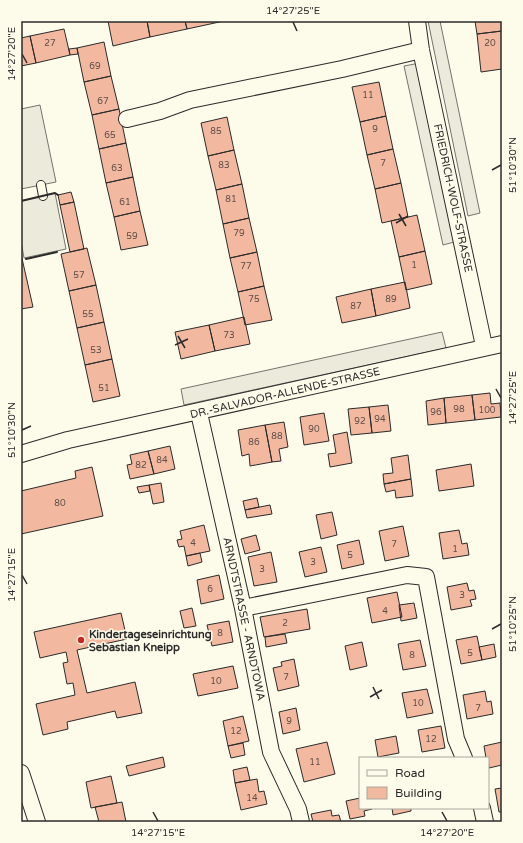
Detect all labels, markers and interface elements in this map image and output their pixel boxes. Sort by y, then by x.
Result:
text: 14°27'25"E [266,5,320,17]
text: 14°27'20"E [6,27,18,81]
house number: 27 [44,38,56,49]
house number: 20 [484,38,496,49]
house number: 69 [89,61,101,72]
house number: 11 [362,90,374,101]
house number: 67 [97,96,109,107]
street label: FRIEDRICH-WOLF-STRASSE [431,123,475,273]
house number: 9 [372,124,378,135]
house number: 85 [210,126,222,137]
house number: 65 [104,130,116,141]
text: 51°10'30"N [507,137,519,193]
house number: 7 [380,158,386,169]
house number: 83 [218,160,230,171]
house number: 63 [111,163,123,174]
house number: 81 [225,194,237,205]
house number: 61 [119,197,131,208]
house number: 79 [233,228,245,239]
house number: 59 [126,231,138,242]
house number: 1 [411,260,417,271]
house number: 77 [240,261,252,272]
house number: 57 [73,270,85,281]
house number: 75 [248,294,260,305]
house number: 89 [385,294,397,305]
house number: 87 [350,301,362,312]
house number: 55 [82,309,94,320]
house number: 73 [223,330,235,341]
house number: 53 [90,345,102,356]
street label: DR.-SALVADOR-ALLENDE-STRASSE [189,365,381,421]
text: 14°27'25"E [507,371,519,425]
house number: 51 [98,383,110,394]
text: 51°10'30"N [6,402,18,458]
house number: 98 [453,404,465,415]
house number: 100 [479,405,496,416]
house number: 96 [430,407,442,418]
house number: 94 [374,414,386,425]
house number: 92 [354,416,366,427]
house number: 90 [308,424,320,435]
house number: 88 [271,431,283,442]
house number: 86 [248,437,260,448]
house number: 84 [156,455,168,466]
house number: 82 [135,460,147,471]
house number: 80 [54,498,66,509]
street label: ARNDTSTRASSE - ARNDTOWA [220,536,268,702]
house number: 4 [190,538,196,549]
house number: 7 [391,539,397,550]
house number: 1 [452,544,458,555]
text: 14°27'15"E [6,548,18,602]
house number: 5 [347,550,353,561]
house number: 3 [310,557,316,568]
house number: 3 [259,564,265,575]
house number: 6 [207,584,213,595]
house number: 3 [459,590,465,601]
text: 51°10'25"N [507,596,519,652]
house number: 4 [382,606,388,617]
house number: 2 [282,618,288,629]
place label: Kindertageseinrichtung Sebastian Kneipp [89,628,212,655]
house number: 8 [217,628,223,639]
marker: Kindertageseinrichtung Sebastian Kneipp [76,635,86,645]
house number: 5 [467,648,473,659]
house number: 8 [409,650,415,661]
house number: 7 [283,672,289,683]
house number: 10 [210,676,222,687]
house number: 10 [412,698,424,709]
house number: 7 [475,703,481,714]
house number: 9 [286,716,292,727]
house number: 12 [230,726,242,737]
house number: 12 [425,734,437,745]
house number: 11 [309,757,321,768]
legend [359,757,489,809]
text: Road [395,766,425,780]
text: Building [395,786,442,800]
house number: 14 [246,793,258,804]
text: 14°27'15"E [131,827,185,839]
text: 14°27'20"E [420,827,474,839]

